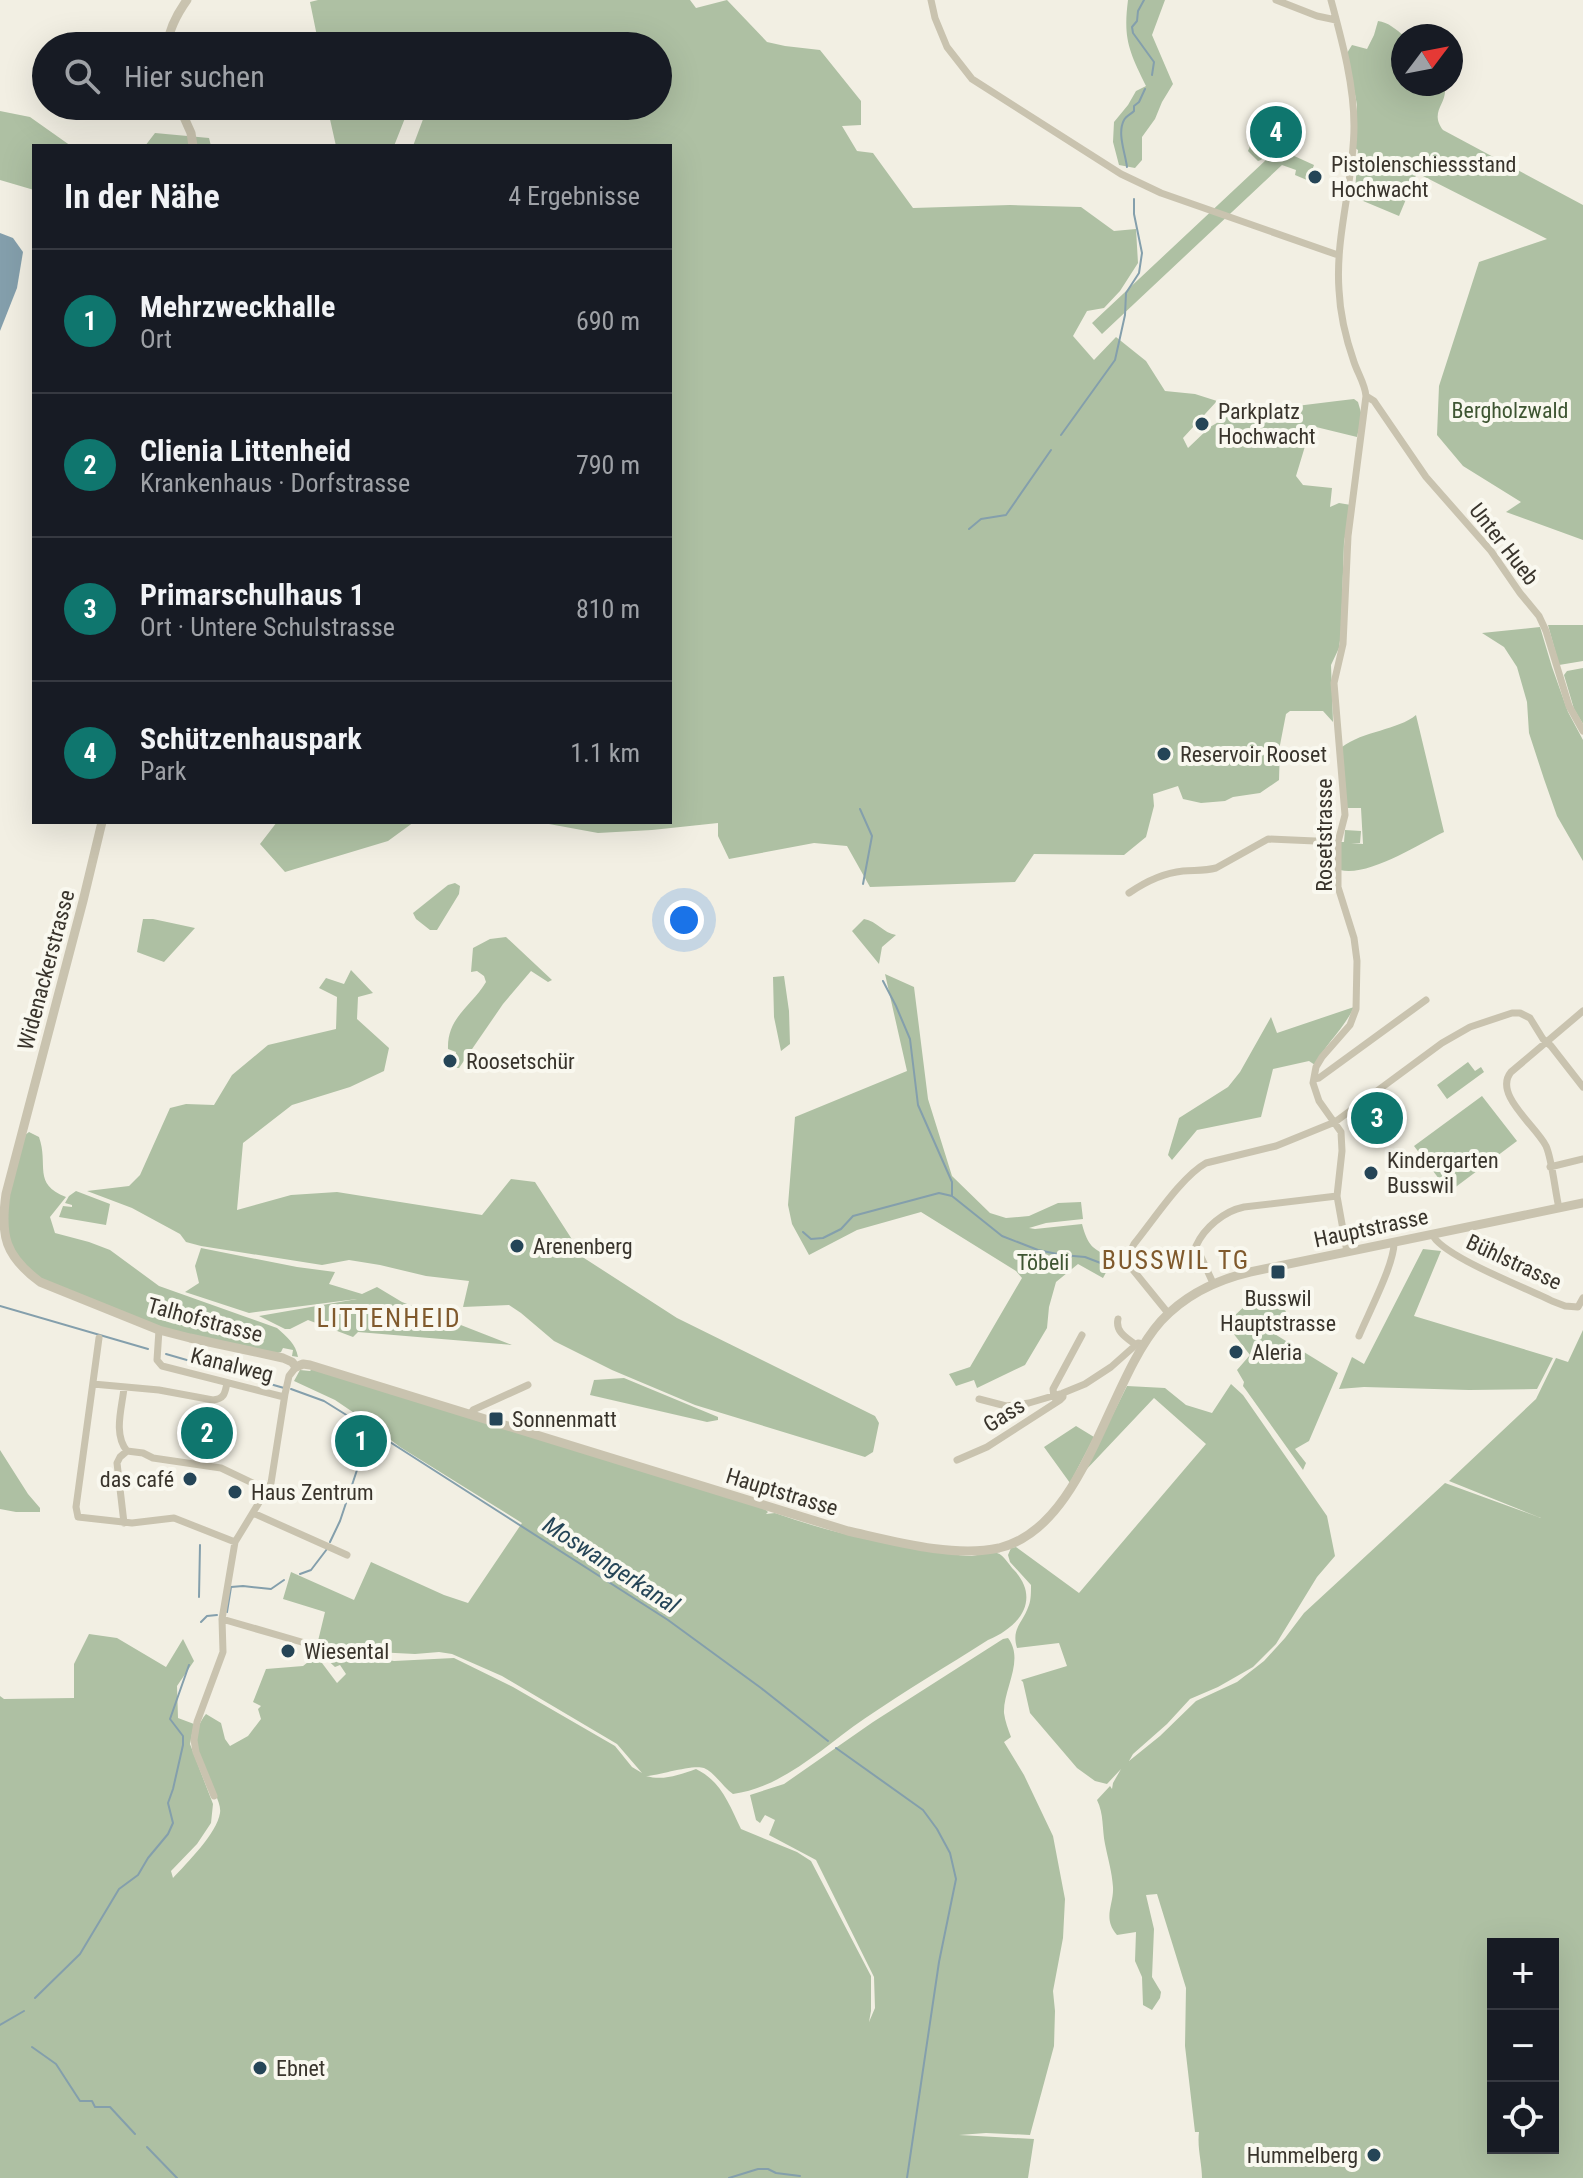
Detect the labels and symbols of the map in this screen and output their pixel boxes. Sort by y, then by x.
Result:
north arrow [1391,24,1463,96]
pin: 4 [1250,102,1302,162]
place label: Pistolenschiessstand Hochwacht [1331,152,1517,202]
marker: Pistolenschiessstand Hochwacht [1306,168,1324,186]
park label: Bergholzwald [1452,398,1568,423]
place label: Parkplatz Hochwacht [1218,399,1316,449]
marker: Parkplatz Hochwacht [1193,415,1211,433]
street label: Unter Hueb [1464,498,1544,590]
place label: Reservoir Rooset [1180,742,1327,767]
marker: Reservoir Rooset [1155,745,1173,763]
street label: Rosetstrasse [1312,778,1337,892]
street label: Widenackerstrasse [13,887,79,1053]
your location [664,900,704,940]
place label: Roosetschür [466,1049,575,1074]
marker: Roosetschür [441,1052,459,1070]
pin: 3 [1351,1088,1403,1148]
place label: Kindergarten Busswil [1387,1148,1499,1198]
marker: Kindergarten Busswil [1362,1164,1380,1182]
street label: Hauptstrasse [1312,1204,1430,1252]
street label: Bühlstrasse [1462,1229,1566,1295]
place label: Arenenberg [533,1234,633,1259]
marker: Arenenberg [508,1237,526,1255]
district label: BUSSWIL TG [1102,1245,1250,1275]
park label: Töbeli [1017,1250,1069,1275]
marker: Busswil Hauptstrasse [1269,1263,1287,1281]
place label: Busswil Hauptstrasse [1220,1286,1336,1336]
street label: Talhofstrasse [145,1293,265,1347]
district label: LITTENHEID [316,1303,462,1333]
place label: Aleria [1252,1340,1302,1365]
street label: Kanalweg [188,1343,276,1387]
marker: Aleria [1227,1343,1245,1361]
street label: Gass [979,1393,1029,1437]
pin: 2 [181,1403,233,1463]
place label: Sonnenmatt [512,1407,617,1432]
marker: Sonnenmatt [487,1410,505,1428]
pin: 1 [335,1411,387,1471]
street label: Hauptstrasse [723,1463,841,1521]
place label: das café [100,1467,174,1492]
marker: das café [181,1470,199,1488]
place label: Haus Zentrum [251,1480,374,1505]
marker: Haus Zentrum [226,1483,244,1501]
water label: Moswangerkanal [538,1511,685,1620]
place label: Wiesental [304,1639,389,1664]
marker: Wiesental [279,1642,297,1660]
place label: Ebnet [276,2056,325,2081]
marker: Ebnet [251,2059,269,2077]
place label: Hummelberg [1247,2143,1358,2168]
marker: Hummelberg [1365,2146,1383,2164]

